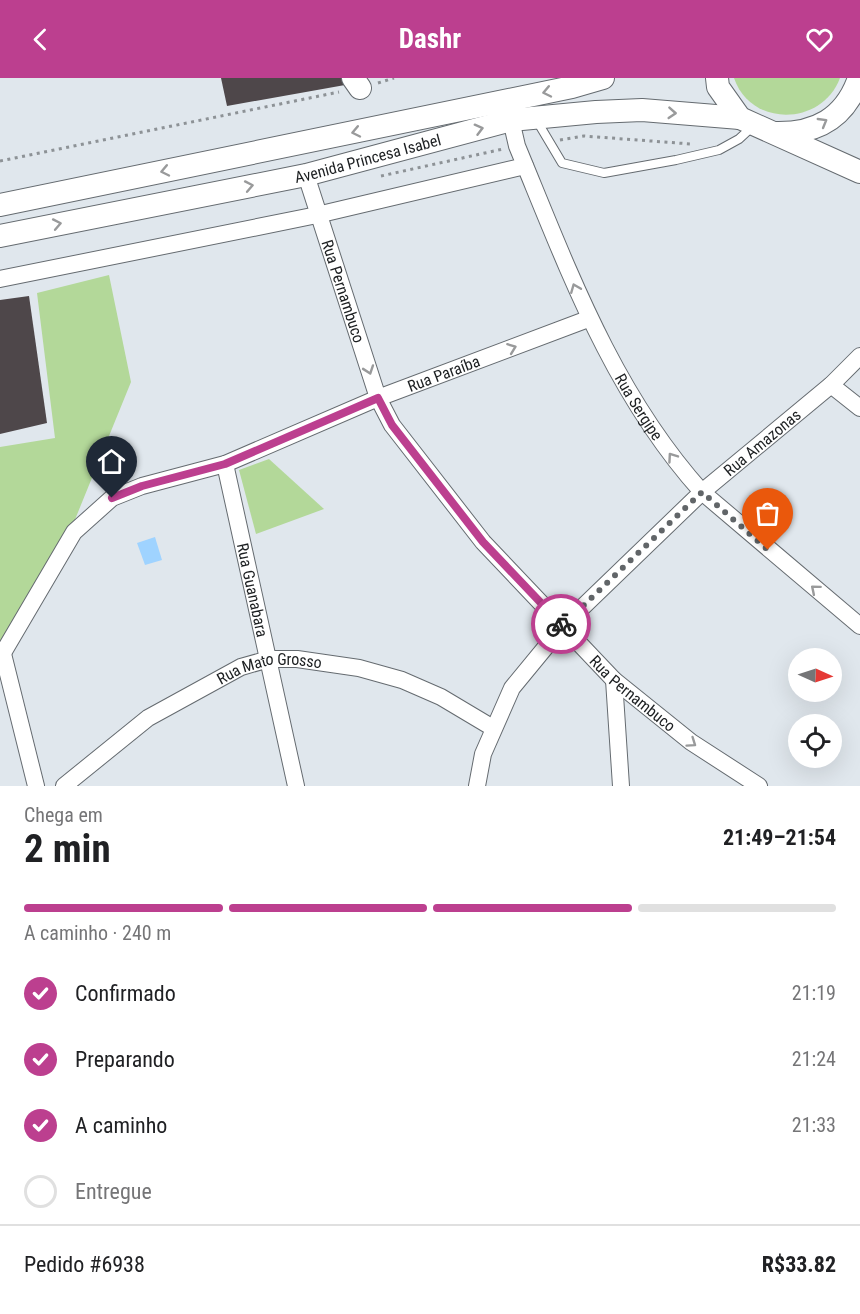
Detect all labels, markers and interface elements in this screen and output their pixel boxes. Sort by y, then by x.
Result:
icon: back [24,23,57,56]
text: Dashr [399,23,461,55]
icon: heart [803,23,836,56]
one-way arrow [542,85,552,98]
one-way arrow [667,106,676,119]
one-way arrow [817,118,827,130]
one-way arrow [473,124,483,136]
one-way arrow [351,125,361,138]
street label: Avenida Princesa Isabel [293,130,443,187]
one-way arrow [160,164,170,177]
one-way arrow [243,180,253,193]
one-way arrow [52,218,62,231]
street label: Rua Pernambuco [317,237,369,345]
one-way arrow [570,283,582,294]
one-way arrow [506,342,517,355]
street label: Rua Paraíba [405,352,482,396]
one-way arrow [362,364,374,375]
street label: Rua Sergipe [611,370,667,444]
street label: Rua Amazonas [720,405,805,480]
pin [86,436,137,498]
icon: home [95,445,128,478]
one-way arrow [668,452,679,463]
pin [742,488,793,550]
icon: bag [751,497,784,530]
street label: Rua Guanabara [233,541,272,639]
one-way arrow [811,585,822,596]
courier [531,594,591,654]
icon: bike [545,608,578,641]
north arrow [788,648,842,702]
map controls [788,648,842,768]
street label: Rua Mato Grosso [214,650,323,688]
street label: Rua Pernambuco [585,651,679,736]
button: locate [788,714,842,768]
one-way arrow [686,736,697,747]
text: Chega em [24,803,103,827]
text: 21:49–21:54 [723,825,836,850]
text: 2 min [24,826,111,872]
text: A caminho · 240 m [24,921,171,945]
icon: check [24,977,57,1010]
text: Confirmado [75,981,176,1006]
text: 21:19 [792,981,836,1005]
icon: check [24,1043,57,1076]
text: Preparando [75,1047,175,1072]
text: 21:24 [792,1047,836,1071]
icon: check [24,1109,57,1142]
text: A caminho [75,1113,167,1138]
text: 21:33 [792,1113,836,1137]
text: Entregue [75,1179,152,1204]
text: Pedido #6938 [24,1252,145,1277]
text: R$33.82 [762,1252,836,1277]

